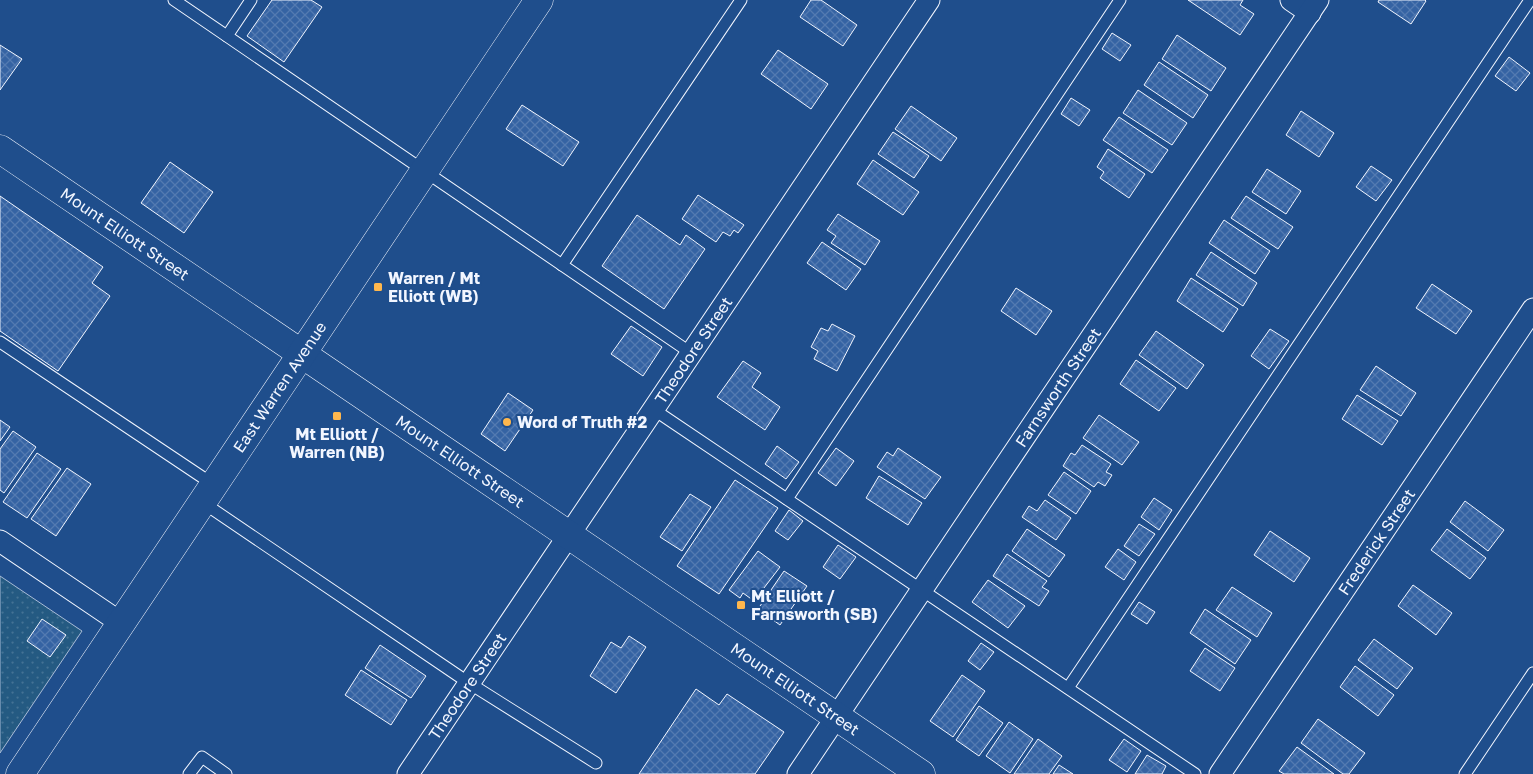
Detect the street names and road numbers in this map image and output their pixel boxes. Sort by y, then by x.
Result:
street label: Mount Elliott Street [57,183,193,285]
street label: Theodore Street [650,293,737,407]
street label: East Warren Avenue [229,318,331,456]
street label: Farnsworth Street [1011,324,1105,451]
street label: Mount Elliott Street [392,410,528,512]
street label: Frederick Street [1334,485,1419,599]
street label: Theodore Street [424,629,510,743]
street label: Mount Elliott Street [727,638,863,739]

